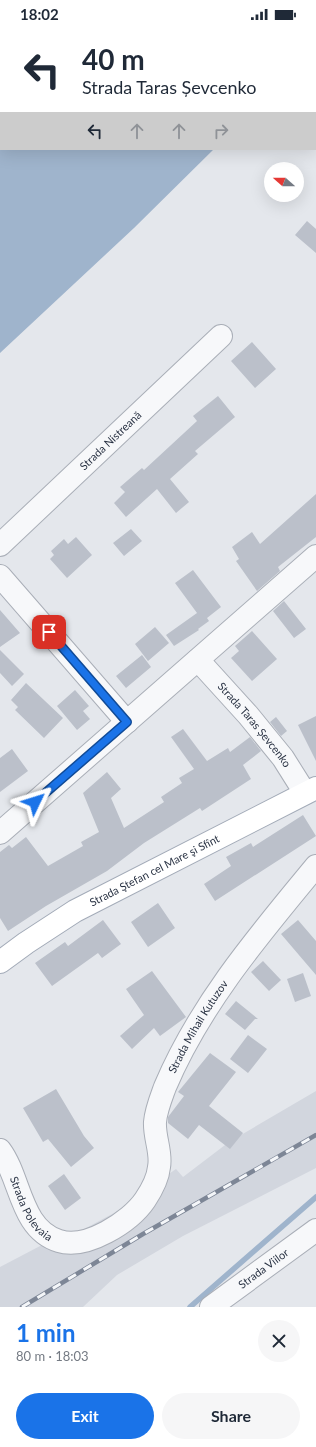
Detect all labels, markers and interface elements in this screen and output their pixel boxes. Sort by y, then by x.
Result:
text: 18:02 [20,5,59,23]
text: 40 m [82,42,145,76]
icon: left [16,44,68,96]
text: Strada Taras Șevcenko [82,76,256,98]
icon: left [84,120,106,142]
icon: ahead [126,120,148,142]
icon: ahead [168,120,190,142]
icon: right [210,120,232,142]
north arrow [264,162,304,202]
map controls [264,162,304,202]
street label: Strada Nistreană [77,408,144,472]
pin [32,615,66,649]
icon: arrive [38,621,60,643]
street label: Strada Taras Șevcenko [216,679,294,769]
position arrow [14,781,56,823]
street label: Strada Ştefan cel Mare şi Sfînt [87,831,221,908]
street label: Strada Mihail Kutuzov [165,977,230,1075]
street label: Strada Polevaia [8,1174,55,1243]
street label: Strada Viilor [236,1246,291,1291]
text: 1 min [16,1318,76,1347]
button: close [258,1320,300,1362]
text: 80 m · 18:03 [16,1348,89,1364]
button: Exit [16,1393,154,1439]
button: Share [162,1393,300,1439]

